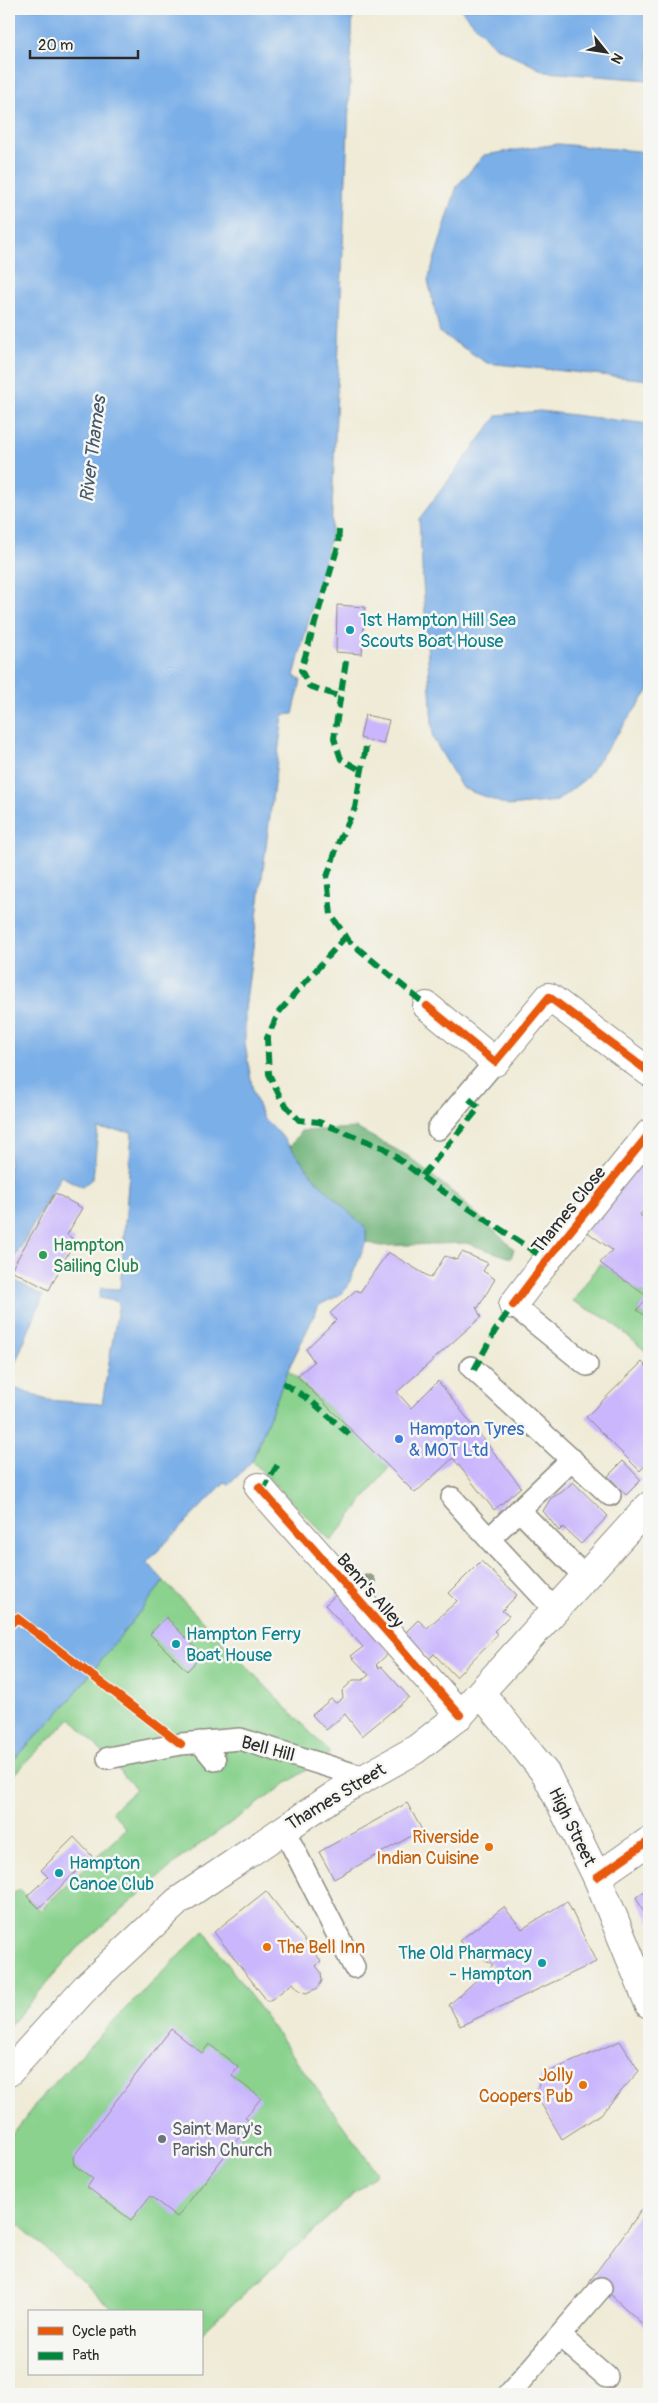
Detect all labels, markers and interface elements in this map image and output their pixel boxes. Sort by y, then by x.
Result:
scale bar [30,28,138,60]
north arrow [580,28,630,78]
text: 20 m [38,36,73,55]
text: N [607,50,627,67]
water label: River Thames [75,392,112,503]
place label: 1st Hampton Hill Sea Scouts Boat House [360,609,516,653]
marker: 1st Hampton Hill Sea Scouts Boat House [344,624,356,636]
street label: Thames Close [527,1162,611,1258]
place label: Hampton Sailing Club [53,1234,139,1278]
marker: Hampton Sailing Club [37,1249,49,1261]
place label: Hampton Tyres & MOT Ltd [409,1418,524,1462]
marker: Hampton Tyres & MOT Ltd [393,1433,405,1445]
street label: Benn's Alley [331,1549,409,1633]
place label: Hampton Ferry Boat House [186,1623,301,1667]
marker: Hampton Ferry Boat House [170,1638,182,1650]
street label: Bell Hill [239,1731,297,1767]
street label: Thames Street [282,1758,391,1836]
street label: High Street [543,1784,601,1871]
place label: Riverside Indian Cuisine [376,1826,479,1870]
marker: Riverside Indian Cuisine [483,1841,495,1853]
place label: Hampton Canoe Club [69,1852,154,1896]
marker: Hampton Canoe Club [53,1867,65,1879]
place label: The Bell Inn [277,1936,365,1959]
marker: The Bell Inn [261,1941,273,1953]
place label: The Old Pharmacy - Hampton [398,1942,532,1986]
marker: The Old Pharmacy - Hampton [536,1957,548,1969]
place label: Jolly Coopers Pub [479,2064,573,2108]
marker: Jolly Coopers Pub [577,2079,589,2091]
place label: Saint Mary's Parish Church [172,2118,272,2162]
marker: Saint Mary's Parish Church [156,2133,168,2145]
legend [28,2310,202,2376]
text: Cycle path [72,2322,136,2341]
text: Path [72,2346,99,2365]

